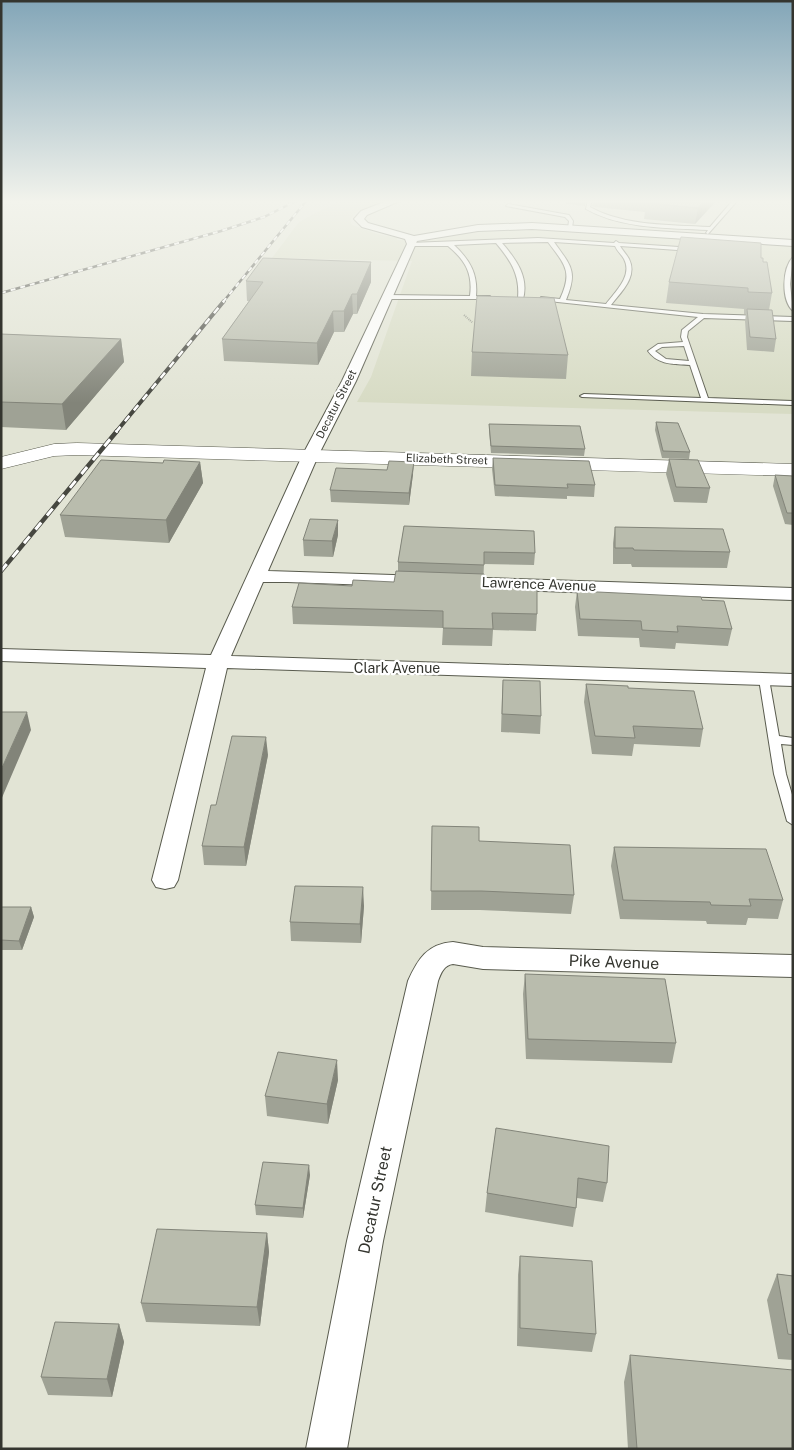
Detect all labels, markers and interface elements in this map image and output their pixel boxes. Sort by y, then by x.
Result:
street label: Decatur Street [314,368,358,440]
street label: Elizabeth Street [406,452,488,466]
street label: Lawrence Avenue [481,574,597,594]
street label: Clark Avenue [354,660,440,676]
street label: Pike Avenue [568,951,660,973]
street label: Decatur Street [354,1144,396,1256]

